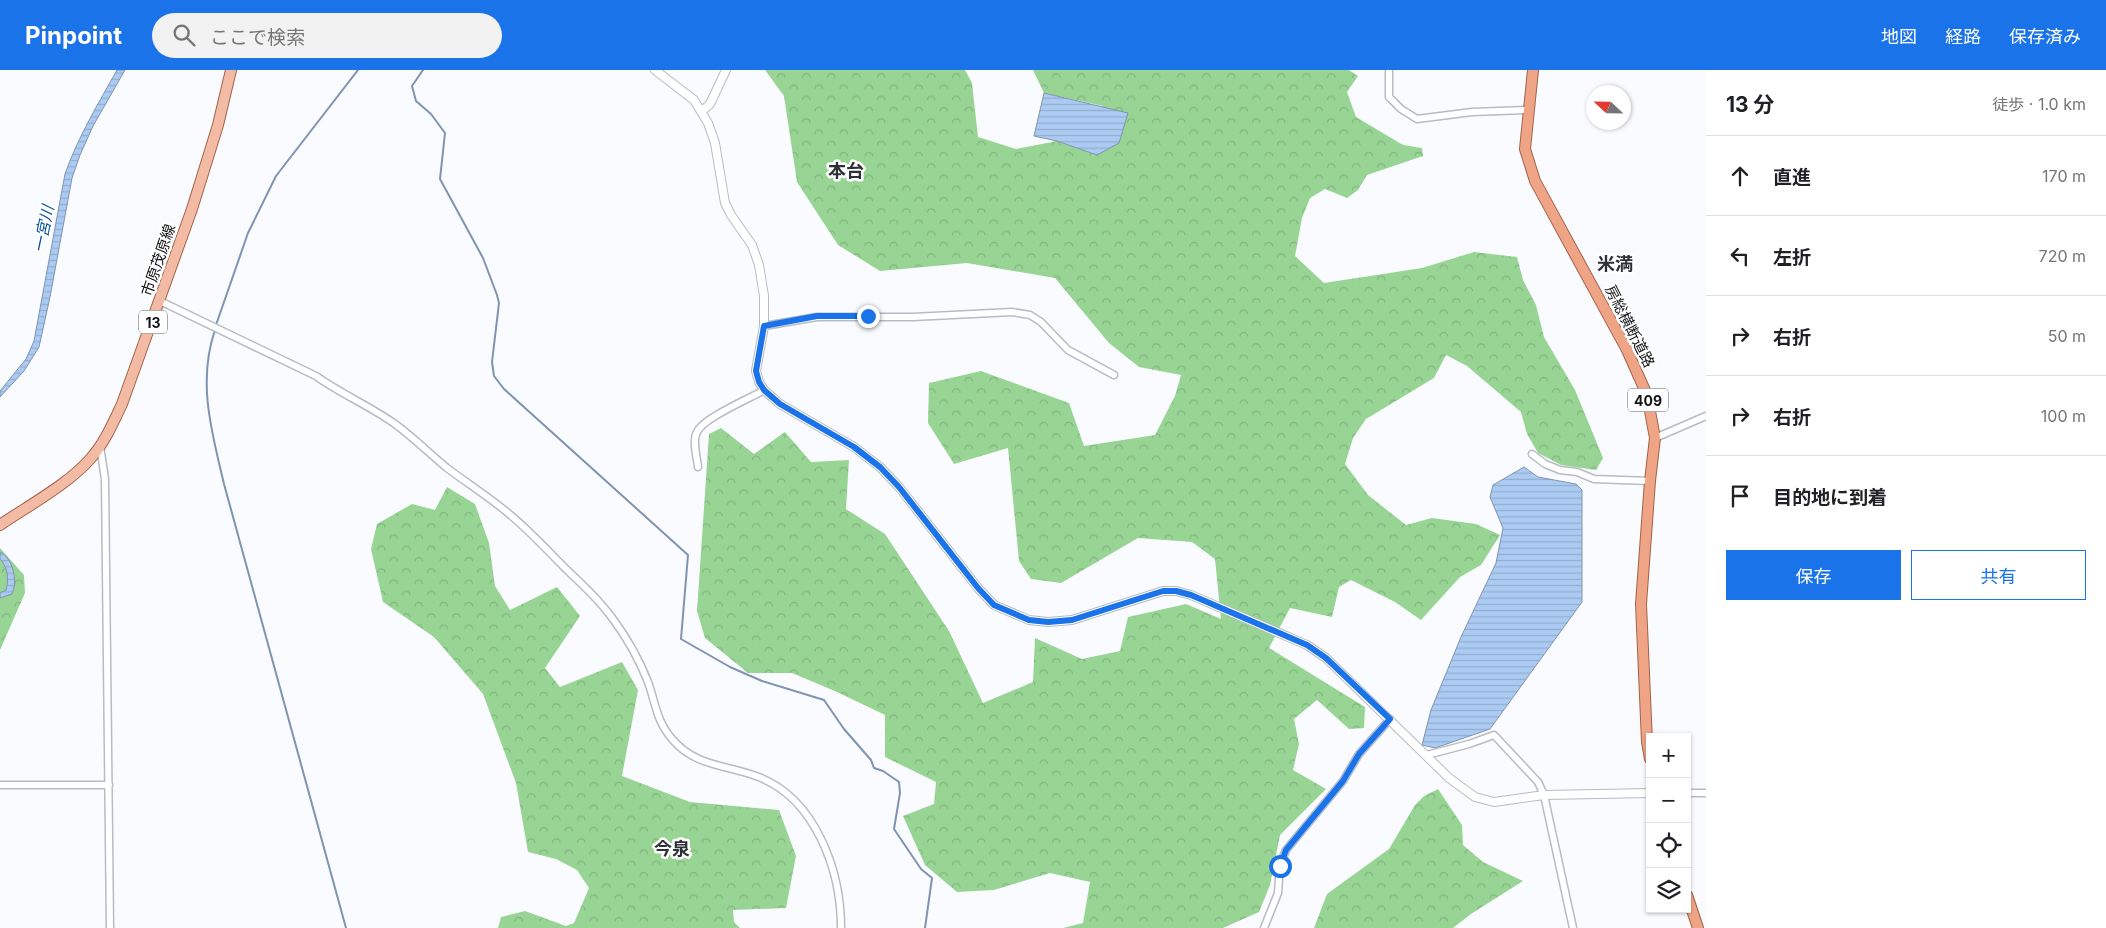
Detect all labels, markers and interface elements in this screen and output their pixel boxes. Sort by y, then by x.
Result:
search box [152,13,502,58]
text: Pinpoint [25,21,122,50]
icon: search [170,21,198,49]
text: ここで検索 [210,26,305,49]
text: 地図 [1881,26,1917,47]
text: 経路 [1945,26,1981,47]
text: 保存済み [2009,26,2081,47]
north arrow [1586,85,1631,130]
text: 13 分 [1726,92,1775,117]
text: 徒歩 · 1.0 km [1992,94,2086,114]
district label: 本台 [828,160,864,181]
icon: ahead [1726,162,1754,190]
text: 直進 [1773,166,1811,189]
text: 170 m [2042,166,2086,186]
water label: 一宮川 [28,201,58,255]
street label: 市原茂原線 [137,221,179,299]
icon: left [1726,242,1754,270]
text: 左折 [1773,246,1811,269]
text: 720 m [2039,246,2086,266]
district label: 米満 [1597,253,1633,274]
street label: 房総横断道路 [1601,282,1659,370]
route end [857,305,880,328]
road number: 13 [139,310,167,334]
icon: right [1726,322,1754,350]
text: 右折 [1773,326,1811,349]
text: 50 m [2048,326,2086,346]
road number: 409 [1628,388,1668,412]
icon: right [1726,402,1754,430]
text: 右折 [1773,406,1811,429]
text: 100 m [2041,406,2086,426]
icon: arrive [1726,482,1754,510]
text: 目的地に到着 [1773,486,1887,509]
button: 保存 [1726,550,1901,600]
button: 共有 [1911,550,2086,600]
map controls [1646,733,1691,913]
button: + [1646,733,1691,778]
button: − [1646,778,1691,823]
button: locate [1646,823,1691,868]
district label: 今泉 [654,838,690,859]
route start [1269,855,1292,878]
button: layers [1646,868,1691,913]

